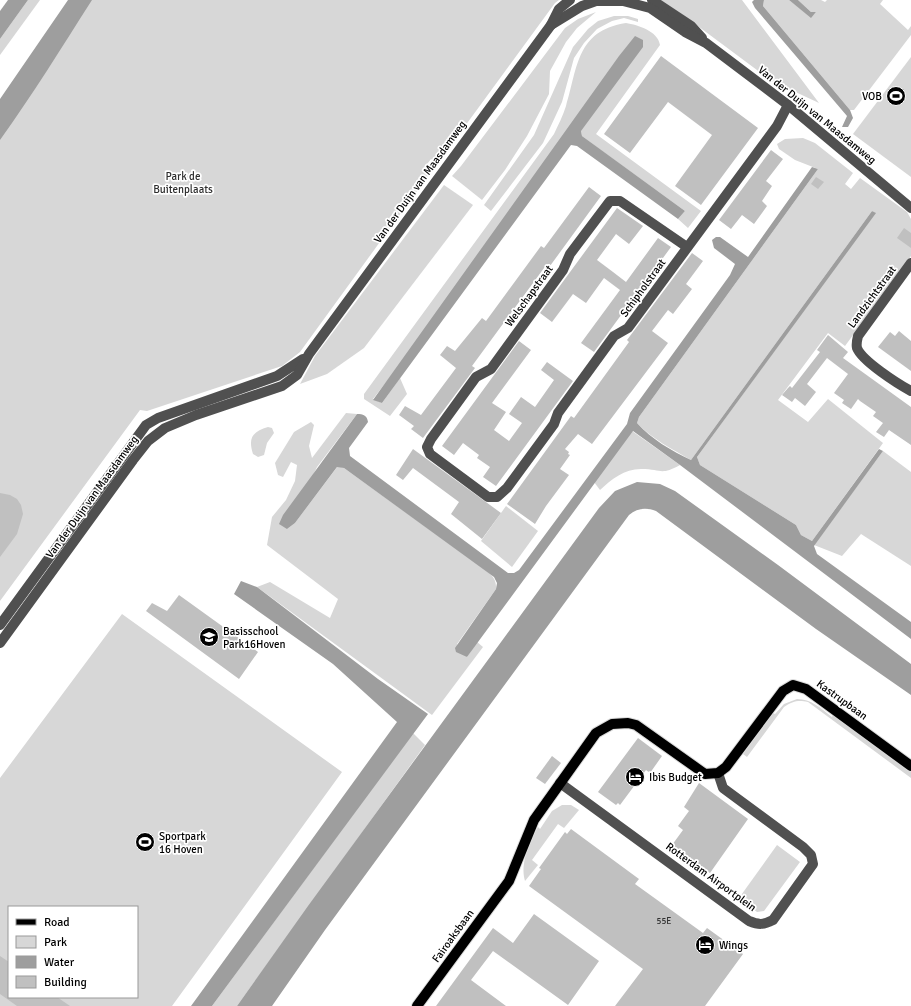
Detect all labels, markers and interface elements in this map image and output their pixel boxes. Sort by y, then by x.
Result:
street label: Van der Duijn van Maasdamweg [755,63,879,167]
sports icon: VOB [885,85,907,107]
place label: VOB [862,90,882,103]
street label: Van der Duijn van Maasdamweg [371,118,469,246]
park label: Park de Buitenplaats [153,170,213,196]
street label: Schipholstraat [618,256,668,320]
street label: Welschapstraat [502,263,556,329]
street label: Landzichtstraat [845,263,899,331]
street label: Van der Duijn van Maasdamweg [43,433,141,561]
place label: Basisschool Park16Hoven [223,625,285,651]
school or university icon: Basisschool Park16Hoven [198,626,220,648]
street label: Kastrupbaan [814,677,870,723]
hotel icon: Ibis Budget [624,766,646,788]
place label: Ibis Budget [649,771,702,784]
place label: Sportpark 16 Hoven [159,830,206,856]
sports icon: Sportpark 16 Hoven [134,831,156,853]
street label: Rotterdam Airportplein [663,840,759,914]
legend [8,906,138,998]
street label: Fairoaksbaan [429,907,477,965]
text: Road [44,915,70,930]
house number: 55E [657,916,671,927]
hotel icon: Wings [694,934,716,956]
text: Park [44,935,67,950]
place label: Wings [719,939,748,952]
text: Water [44,955,75,970]
text: Building [44,975,87,990]

